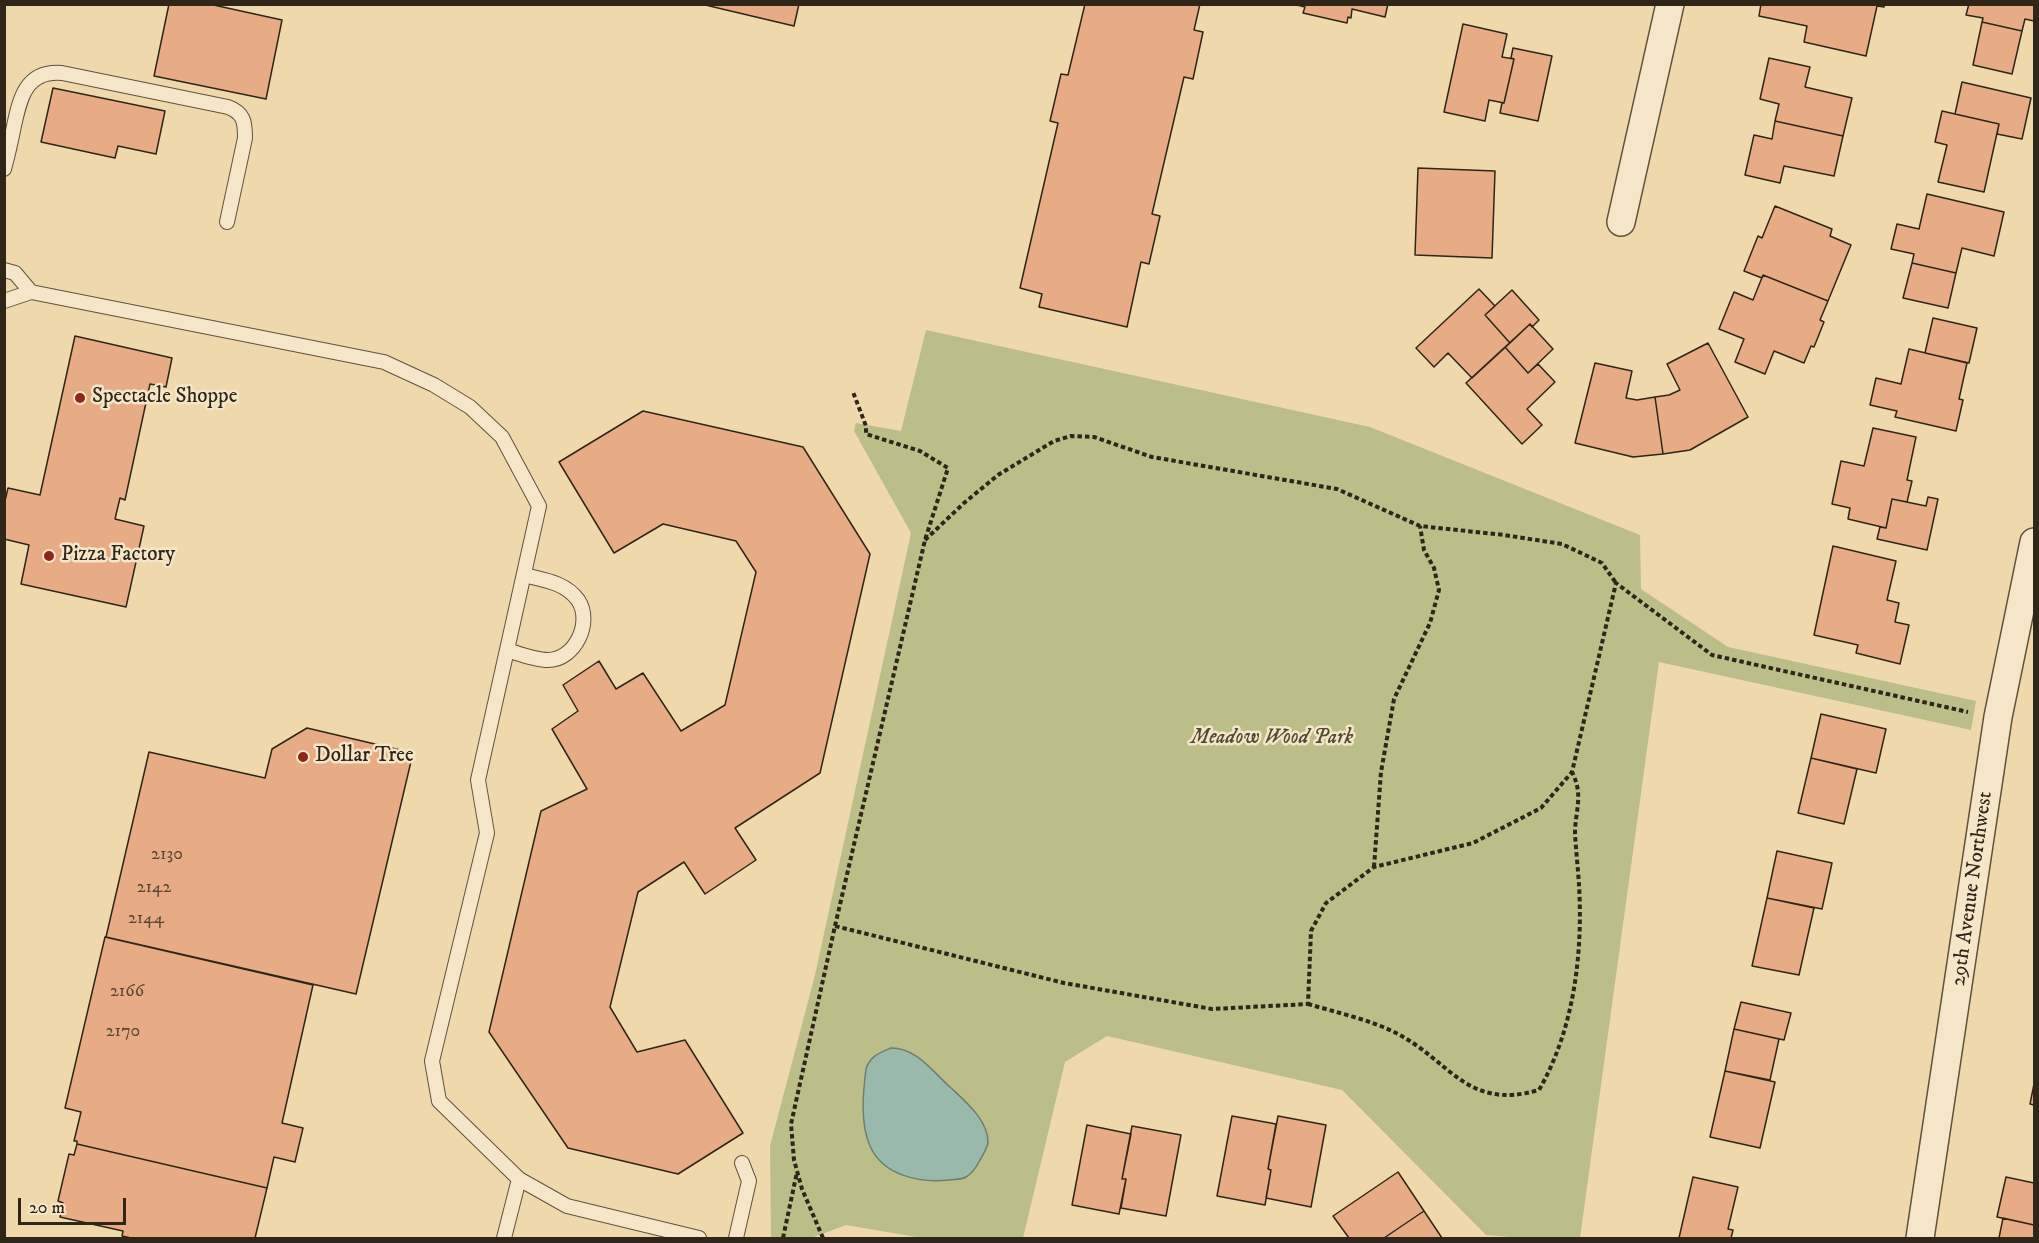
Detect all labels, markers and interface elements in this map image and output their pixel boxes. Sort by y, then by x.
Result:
place label: Spectacle Shoppe [92,385,237,411]
marker: Spectacle Shoppe [73,391,87,405]
place label: Pizza Factory [61,543,175,569]
marker: Pizza Factory [42,549,56,563]
park label: Meadow Wood Park [1191,726,1353,752]
place label: Dollar Tree [315,744,414,770]
marker: Dollar Tree [296,750,310,764]
street label: 29th Avenue Northwest [1947,790,1999,988]
house number: 2130 [151,844,183,866]
house number: 2142 [137,877,171,899]
house number: 2144 [128,908,164,930]
house number: 2166 [110,981,144,1003]
house number: 2170 [106,1021,140,1043]
scale bar [21,1186,129,1224]
text: 20 m [29,1197,65,1219]

